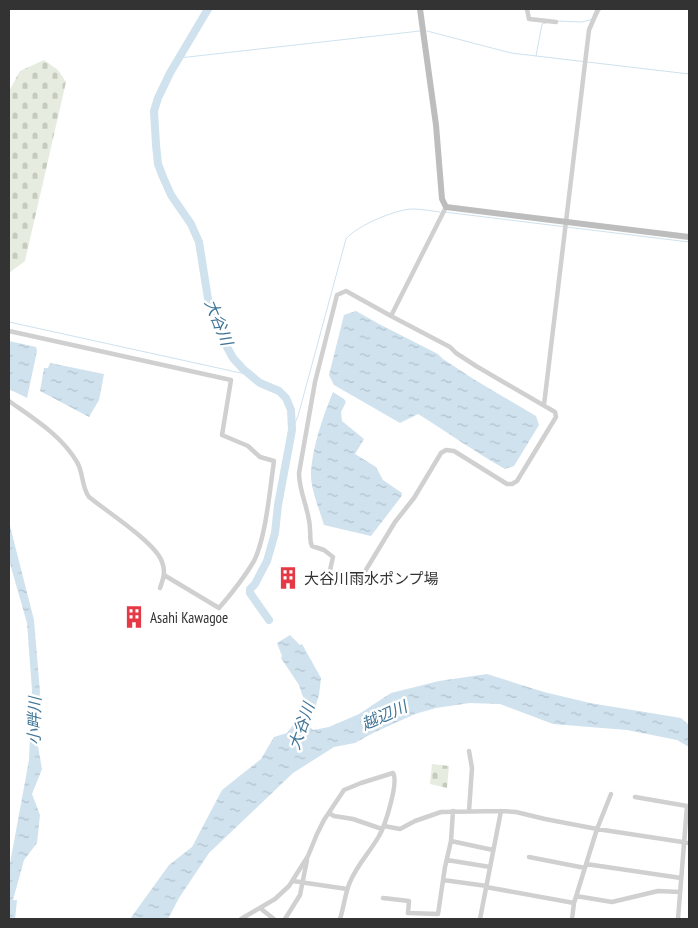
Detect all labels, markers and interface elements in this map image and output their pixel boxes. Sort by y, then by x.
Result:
water label: 大谷川 [201,296,238,350]
building icon: 大谷川雨水ポンプ場 [275,565,301,591]
place label: 大谷川雨水ポンプ場 [304,569,439,588]
building icon: Asahi Kawagoe [121,604,147,630]
place label: Asahi Kawagoe [150,608,228,627]
water label: 小畔川 [24,695,44,745]
water label: 越辺川 [358,695,412,734]
water label: 大谷川 [284,698,319,752]

